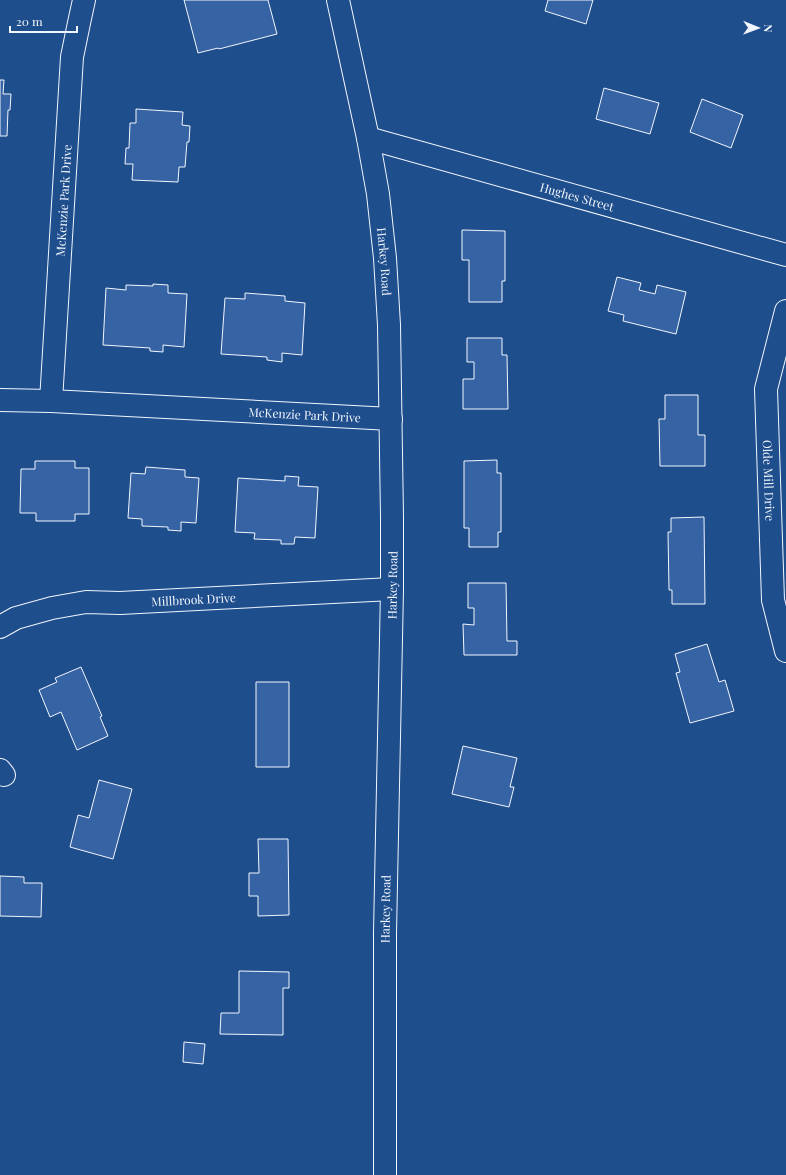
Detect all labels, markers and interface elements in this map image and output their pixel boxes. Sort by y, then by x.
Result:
scale bar [10,8,77,34]
north arrow [738,8,778,48]
text: 20 m [16,13,43,29]
text: N [761,24,776,32]
street label: McKenzie Park Drive [52,144,75,257]
street label: Hughes Street [538,179,616,215]
street label: Harkey Road [374,227,395,296]
street label: McKenzie Park Drive [248,403,361,425]
street label: Olde Mill Drive [760,439,778,521]
street label: Harkey Road [383,551,401,619]
street label: Millbrook Drive [151,589,236,609]
street label: Harkey Road [376,875,394,943]

